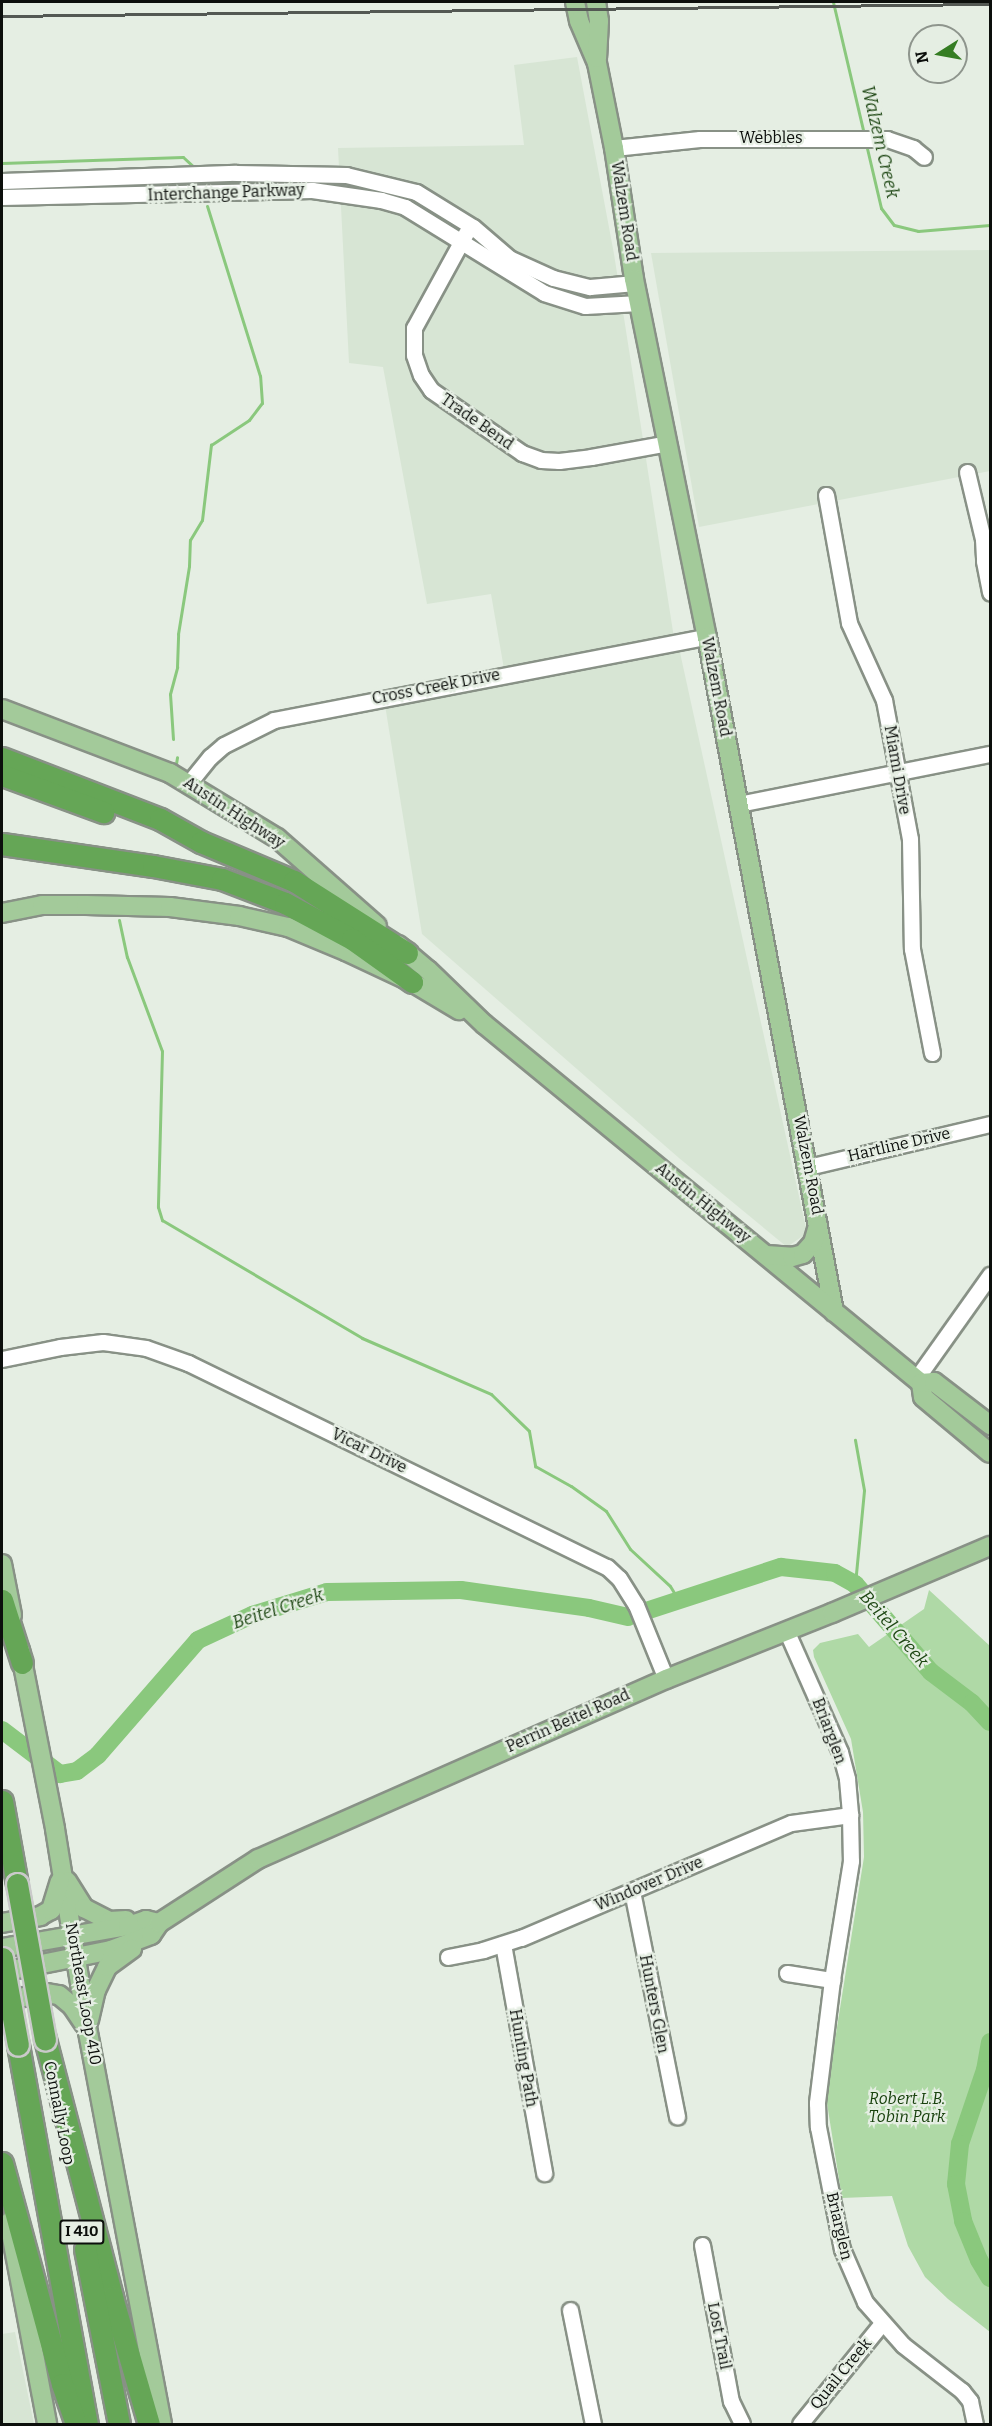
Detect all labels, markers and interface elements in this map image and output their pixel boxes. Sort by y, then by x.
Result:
north arrow [908,24,968,84]
text: N [911,49,932,65]
water label: Walzem Creek [857,84,903,200]
street label: Webbles [739,128,803,148]
street label: Walzem Road [607,160,641,262]
street label: Interchange Parkway [147,181,305,205]
street label: Trade Bend [437,390,517,454]
street label: Walzem Road [697,636,735,738]
street label: Cross Creek Drive [370,665,502,709]
street label: Miami Drive [880,724,914,816]
street label: Austin Highway [180,773,288,853]
street label: Walzem Road [789,1114,827,1216]
street label: Hartline Drive [846,1124,952,1166]
street label: Austin Highway [651,1159,755,1247]
street label: Vicar Drive [328,1425,410,1477]
water label: Beitel Creek [230,1584,326,1634]
water label: Beitel Creek [855,1586,933,1672]
street label: Perrin Beitel Road [503,1685,633,1757]
street label: Briarglen [808,1695,850,1767]
street label: Windover Drive [592,1853,706,1915]
street label: Northeast Loop 410 [61,1921,105,2067]
street label: Hunters Glen [635,1953,673,2055]
street label: Hunting Path [505,2008,541,2108]
street label: Connally Loop [40,2059,78,2167]
park label: Robert L.B. Tobin Park [868,2089,946,2127]
street label: Briarglen [822,2190,856,2262]
road number: I 410 [58,2220,106,2244]
street label: Lost Trail [703,2301,735,2371]
street label: Quail Creek [806,2334,876,2414]

